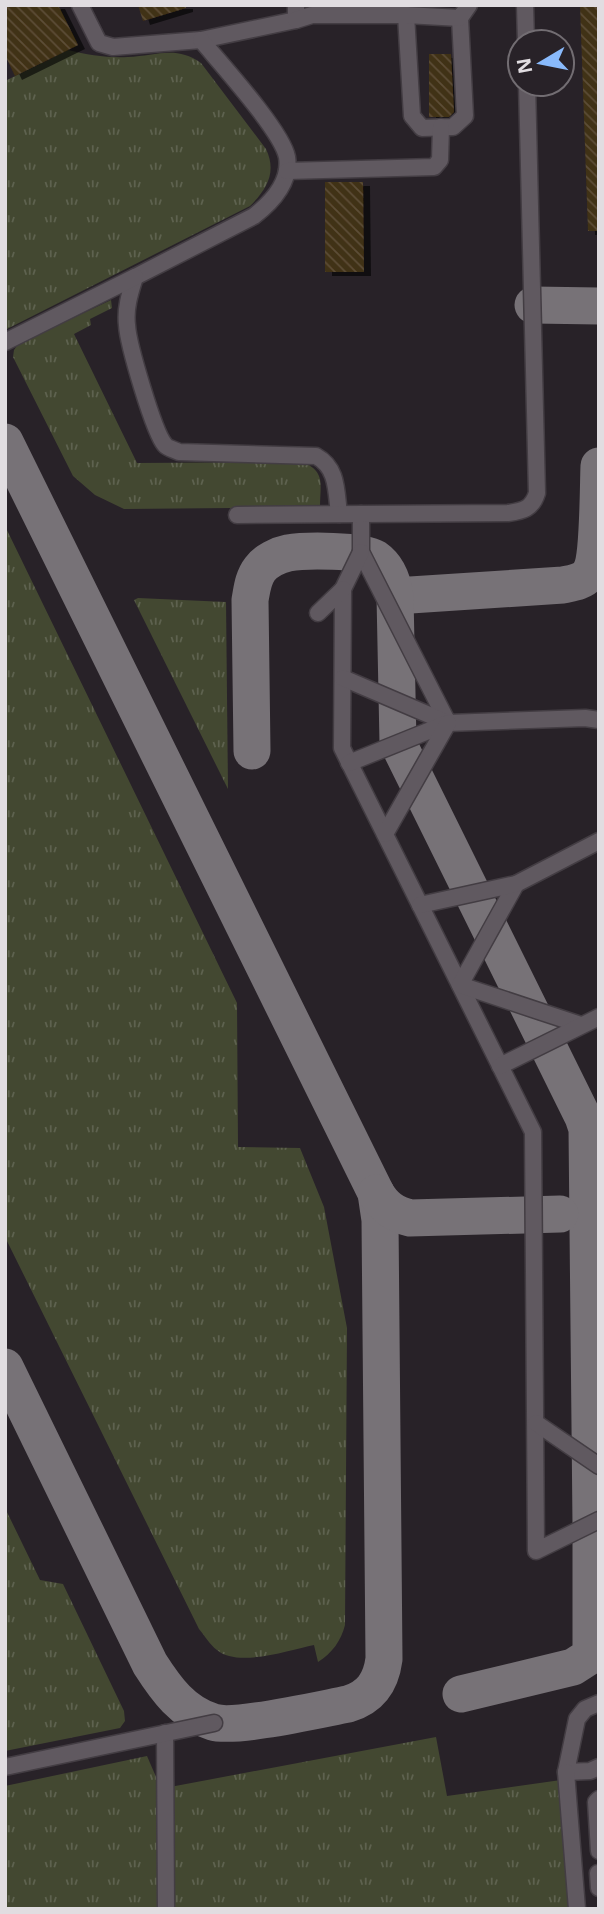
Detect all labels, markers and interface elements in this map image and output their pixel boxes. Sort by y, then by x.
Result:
north arrow [506,28,576,98]
text: N [510,56,538,76]

